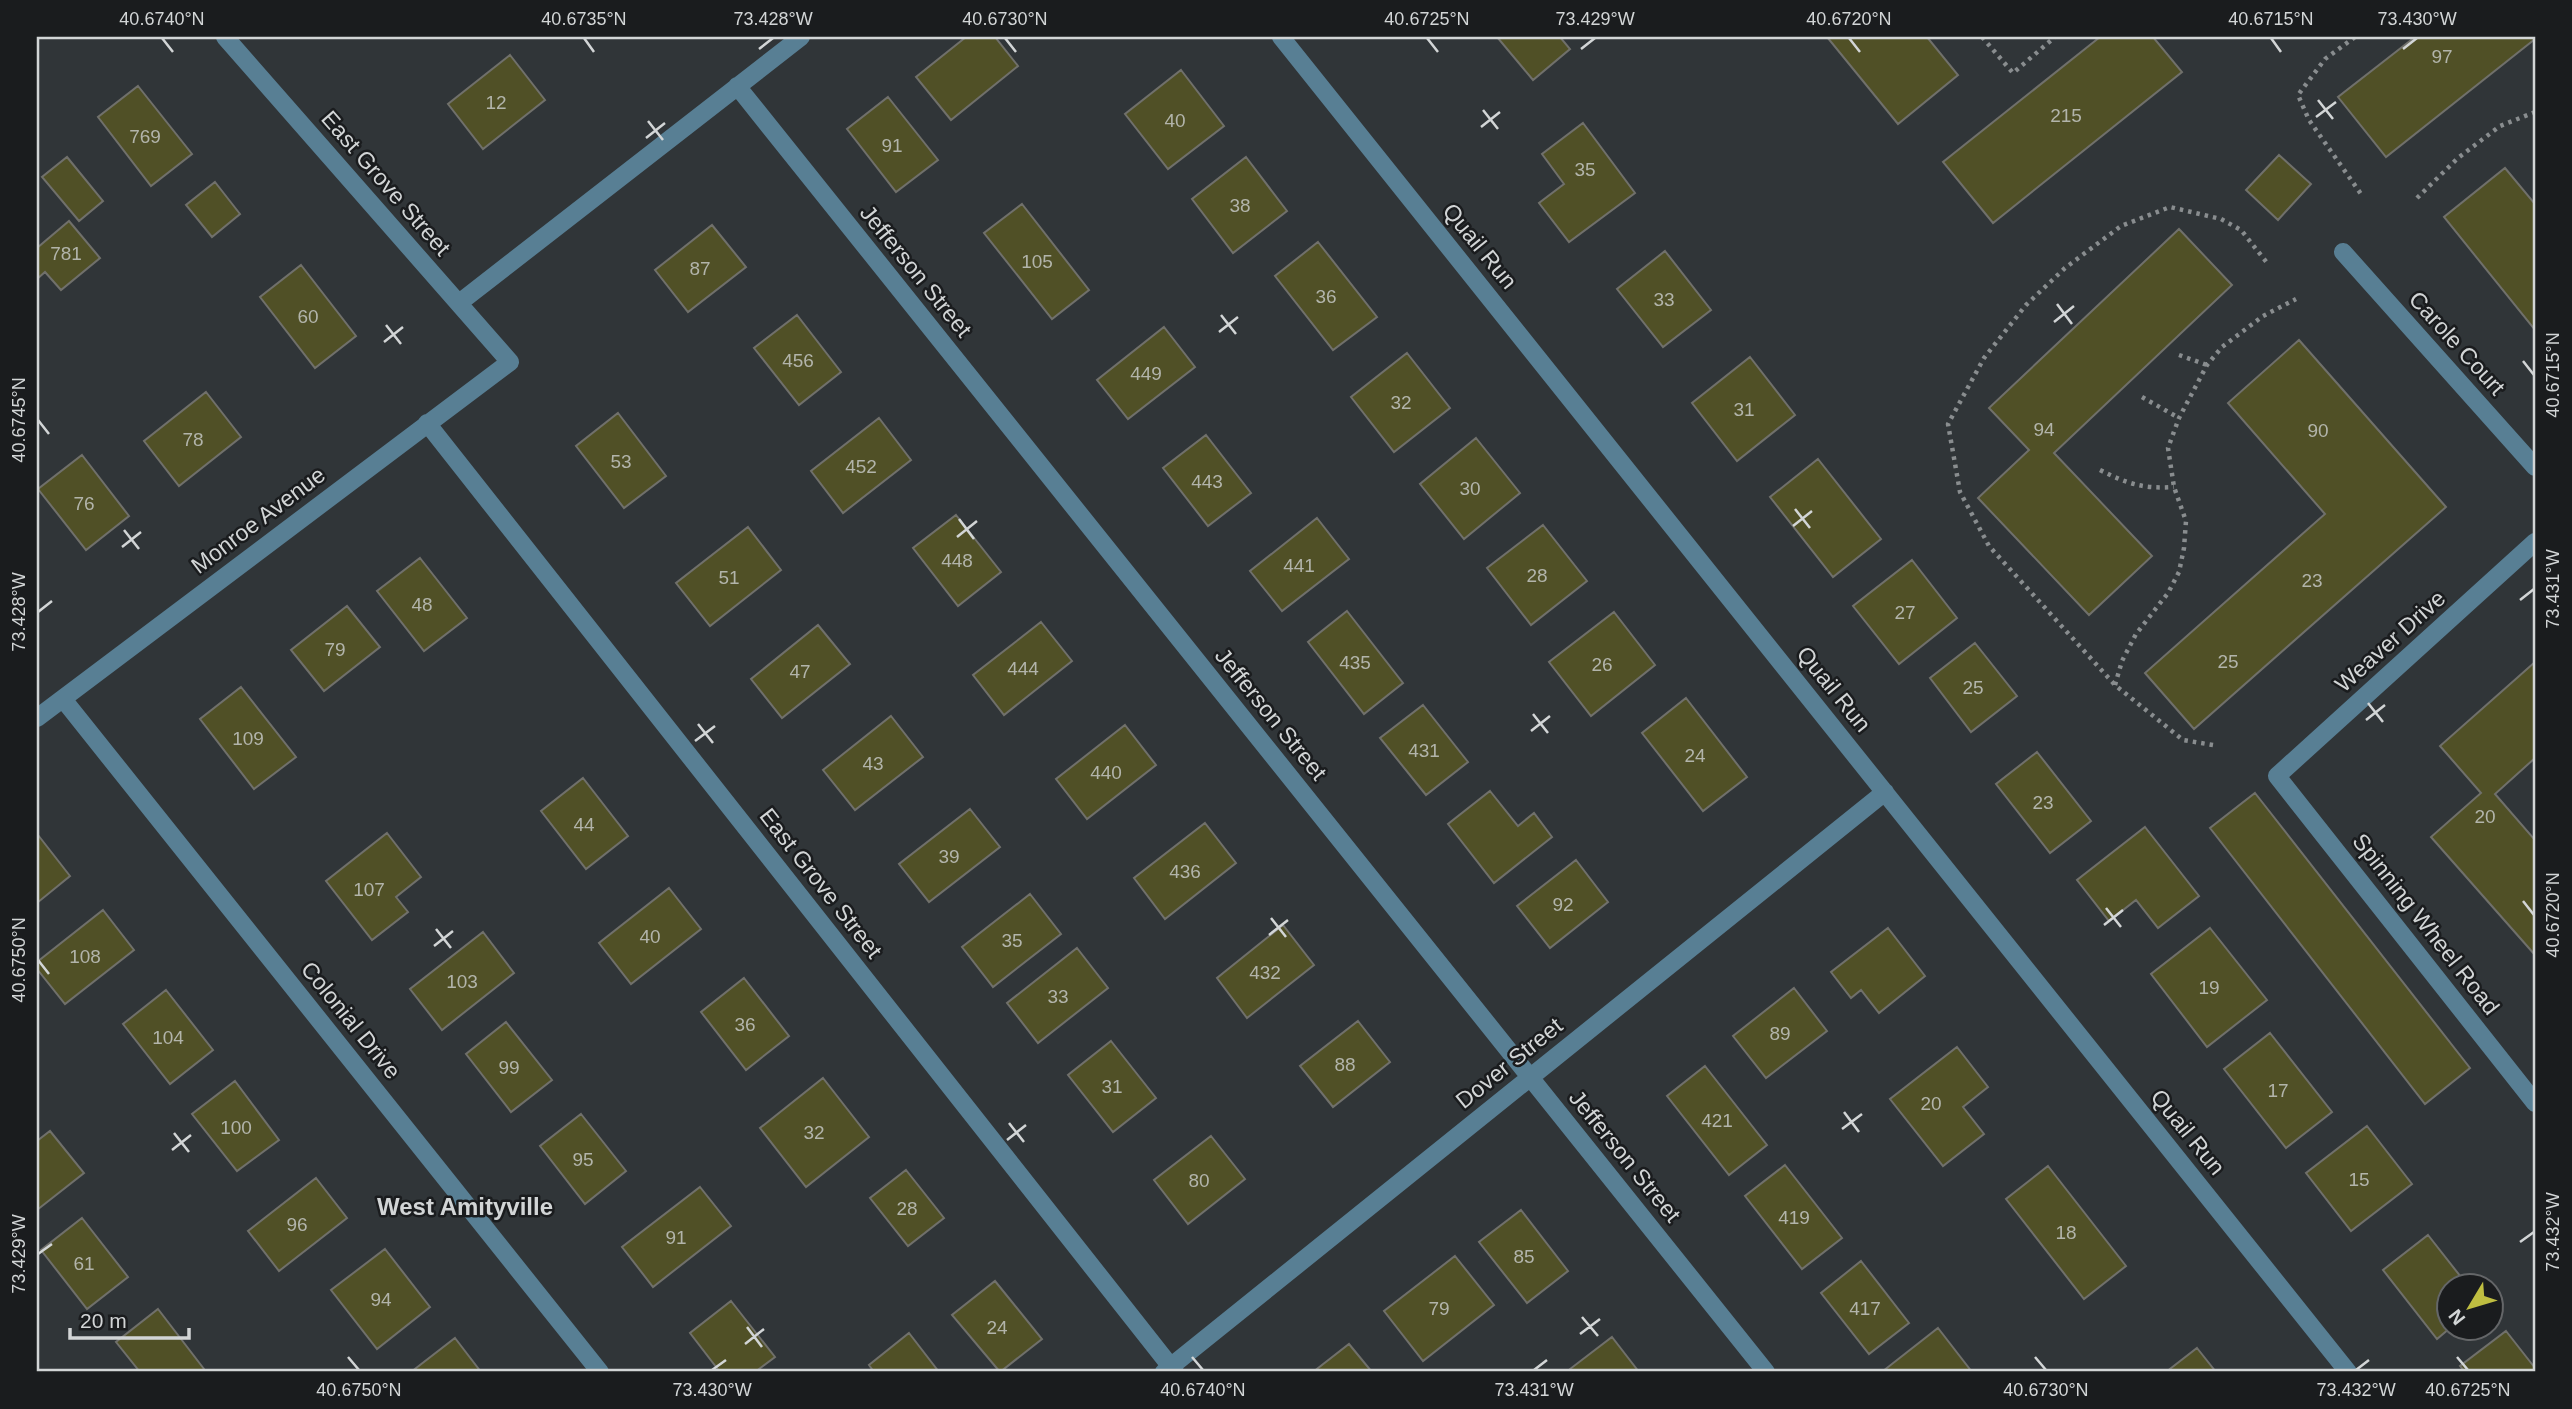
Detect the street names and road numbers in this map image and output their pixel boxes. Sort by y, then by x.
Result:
street label: East Grove Street [316,105,456,261]
street label: Quail Run [1438,198,1522,294]
street label: Jefferson Street [855,200,977,343]
street label: Carole Court [2404,286,2511,401]
street label: Monroe Avenue [186,461,330,579]
street label: Weaver Drive [2330,585,2450,697]
street label: Quail Run [1792,641,1876,737]
street label: Jefferson Street [1210,643,1332,786]
street label: East Grove Street [754,803,888,964]
street label: Spinning Wheel Road [2347,828,2505,1020]
street label: Colonial Drive [296,956,406,1084]
street label: Dover Street [1451,1012,1568,1114]
street label: Quail Run [2146,1084,2230,1180]
street label: Jefferson Street [1564,1085,1686,1228]

